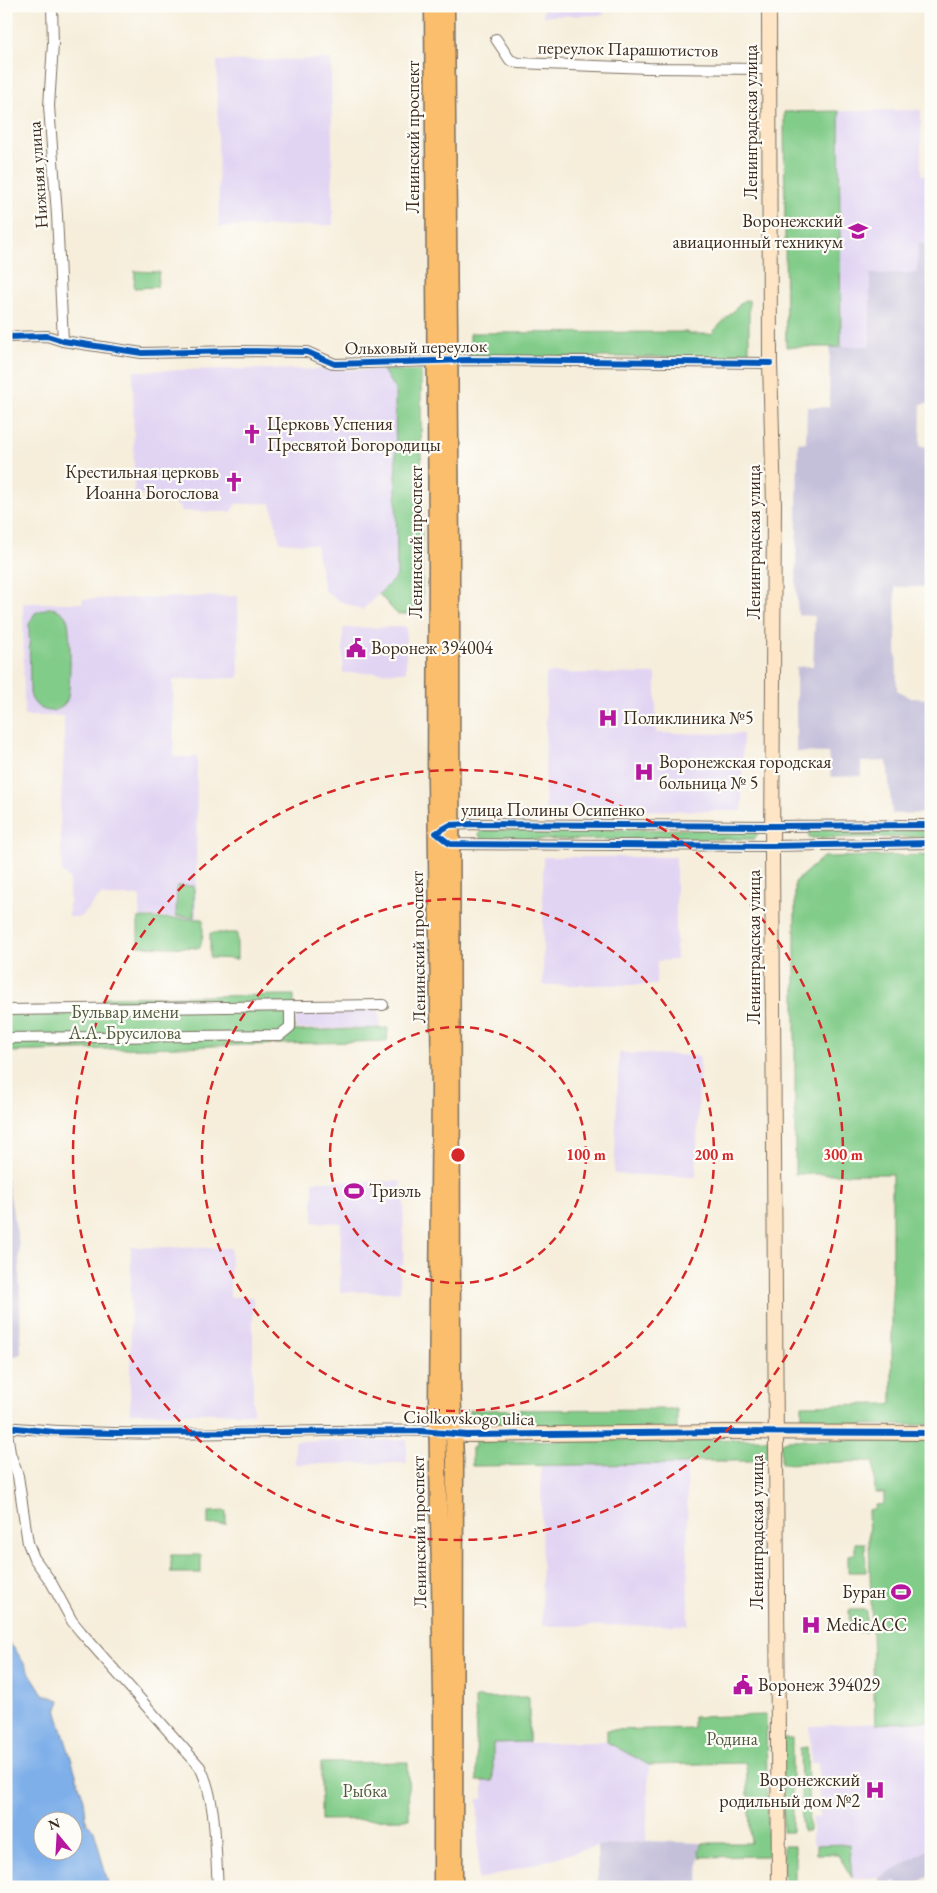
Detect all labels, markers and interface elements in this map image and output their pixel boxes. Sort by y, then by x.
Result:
street label: переулок Парашютистов [538,35,719,62]
street label: Ленинградская улица [739,44,762,200]
street label: Ленинский проспект [401,60,424,213]
street label: Нижняя улица [22,120,53,230]
place label: Воронежский авиационный техникум [672,209,844,253]
school or university icon: Воронежский авиационный техникум [847,220,869,242]
street label: Ольховый переулок [344,334,488,359]
place label: Церковь Успения Пресвятой Богородицы [267,412,441,456]
church icon: Церковь Успения Пресвятой Богородицы [241,423,263,445]
place label: Крестильная церковь Иоанна Богослова [65,460,220,504]
street label: Ленинградская улица [742,464,765,620]
street label: Ленинский проспект [404,465,427,618]
church icon: Крестильная церковь Иоанна Богослова [223,471,245,493]
place label: Воронеж 394004 [371,636,493,659]
public building icon: Воронеж 394004 [345,637,367,659]
place label: Поликлиника №5 [623,706,754,729]
hospital icon: Поликлиника №5 [597,707,619,729]
place label: Воронежская городская больница № 5 [659,750,831,794]
hospital icon: Воронежская городская больница № 5 [633,761,655,783]
street label: улица Полины Осипенко [461,798,645,821]
street label: Ленинградская улица [742,869,765,1025]
street label: Ленинский проспект [405,870,430,1024]
park label: Бульвар имени А.А. Брусилова [68,1000,182,1044]
text: 100 m [566,1145,606,1164]
text: 200 m [694,1145,734,1164]
text: 300 m [823,1145,863,1164]
centre of rings [449,1146,467,1164]
place label: Триэль [369,1179,421,1202]
sports icon: Триэль [343,1180,365,1202]
street label: Ciolkovskogo ulica [403,1405,536,1430]
street label: Ленинградская улица [745,1454,768,1610]
street label: Ленинский проспект [406,1455,431,1609]
place label: Буран [842,1580,886,1603]
sports icon: Буран [890,1581,912,1603]
place label: MedicACC [826,1613,907,1636]
hospital icon: MedicACC [800,1614,822,1636]
place label: Воронеж 394029 [758,1673,880,1696]
public building icon: Воронеж 394029 [732,1674,754,1696]
park label: Родина [706,1727,759,1750]
place label: Воронежский родильный дом №2 [719,1768,860,1812]
park label: Рыбка [343,1779,388,1802]
hospital icon: Воронежский родильный дом №2 [864,1779,886,1801]
north arrow [32,1810,82,1860]
text: N [46,1813,63,1834]

